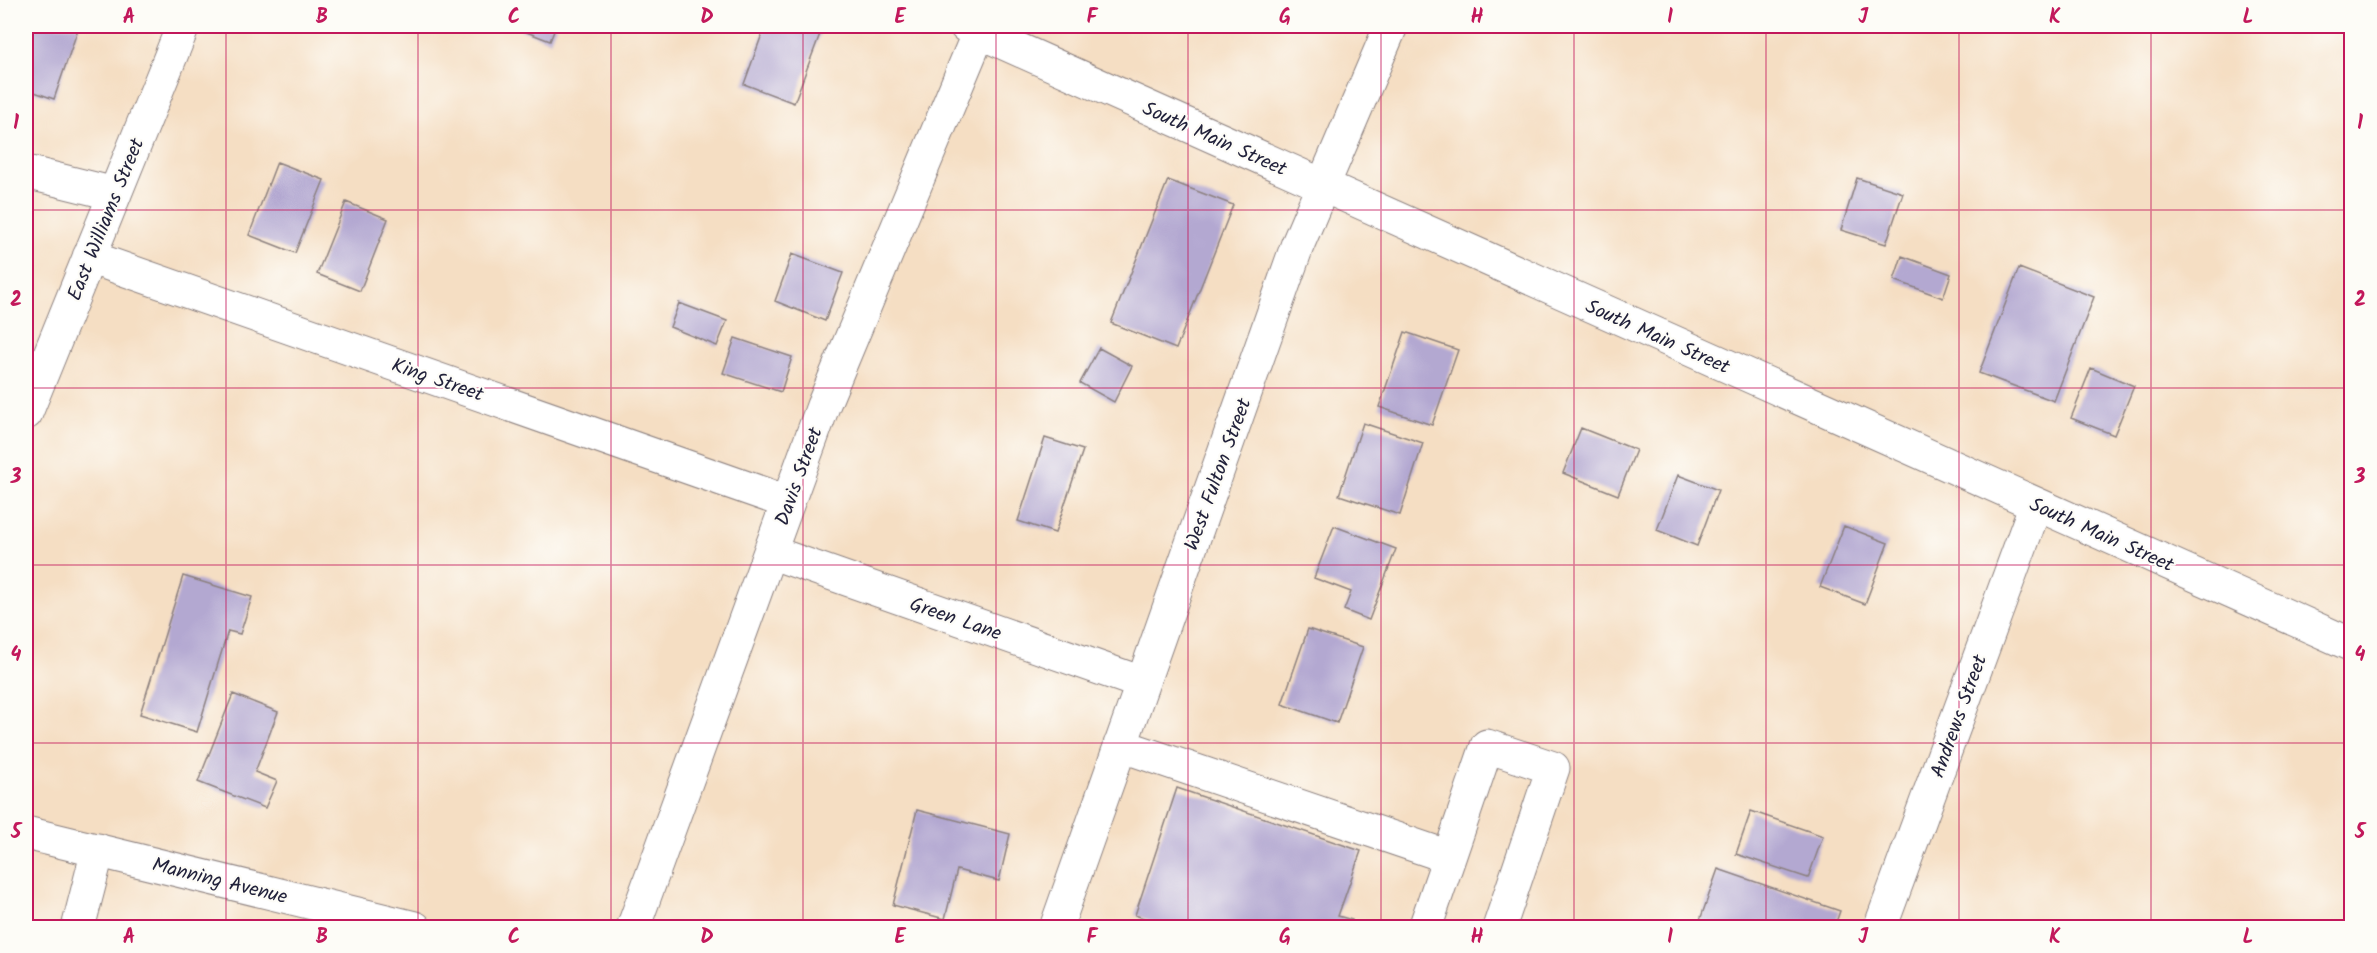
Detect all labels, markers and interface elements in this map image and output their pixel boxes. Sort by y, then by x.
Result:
text: A [123,2,135,34]
text: B [316,2,328,34]
text: C [508,2,520,34]
text: D [700,2,714,34]
text: E [894,2,906,34]
text: F [1087,2,1099,34]
text: G [1279,2,1291,34]
text: H [1470,2,1484,34]
text: I [1667,2,1673,34]
text: J [1858,2,1869,34]
text: K [2049,2,2061,34]
text: L [2243,2,2253,34]
street label: South Main Street [1137,94,1292,186]
text: 1 [13,108,19,140]
text: 1 [2357,108,2363,140]
street label: East Williams Street [60,133,154,306]
text: 2 [10,285,22,317]
text: 2 [2354,285,2366,317]
street label: South Main Street [1580,292,1735,384]
street label: King Street [387,350,488,412]
street label: West Fulton Street [1176,394,1261,555]
street label: Davis Street [767,423,833,530]
text: 3 [10,462,22,494]
text: 3 [2354,462,2366,494]
street label: South Main Street [2024,490,2179,582]
street label: Green Lane [905,589,1006,651]
text: 4 [11,640,22,672]
text: 4 [2355,640,2366,672]
street label: Andrews Street [1923,650,1997,783]
text: 5 [10,817,23,849]
text: 5 [2354,817,2367,849]
street label: Manning Avenue [149,850,290,914]
text: A [123,922,135,953]
text: B [316,922,328,953]
text: C [508,922,520,953]
text: D [700,922,714,953]
text: E [894,922,906,953]
text: F [1087,922,1099,953]
text: G [1279,922,1291,953]
text: H [1470,922,1484,953]
text: I [1667,922,1673,953]
text: J [1858,922,1869,953]
text: K [2049,922,2061,953]
text: L [2243,922,2253,953]

